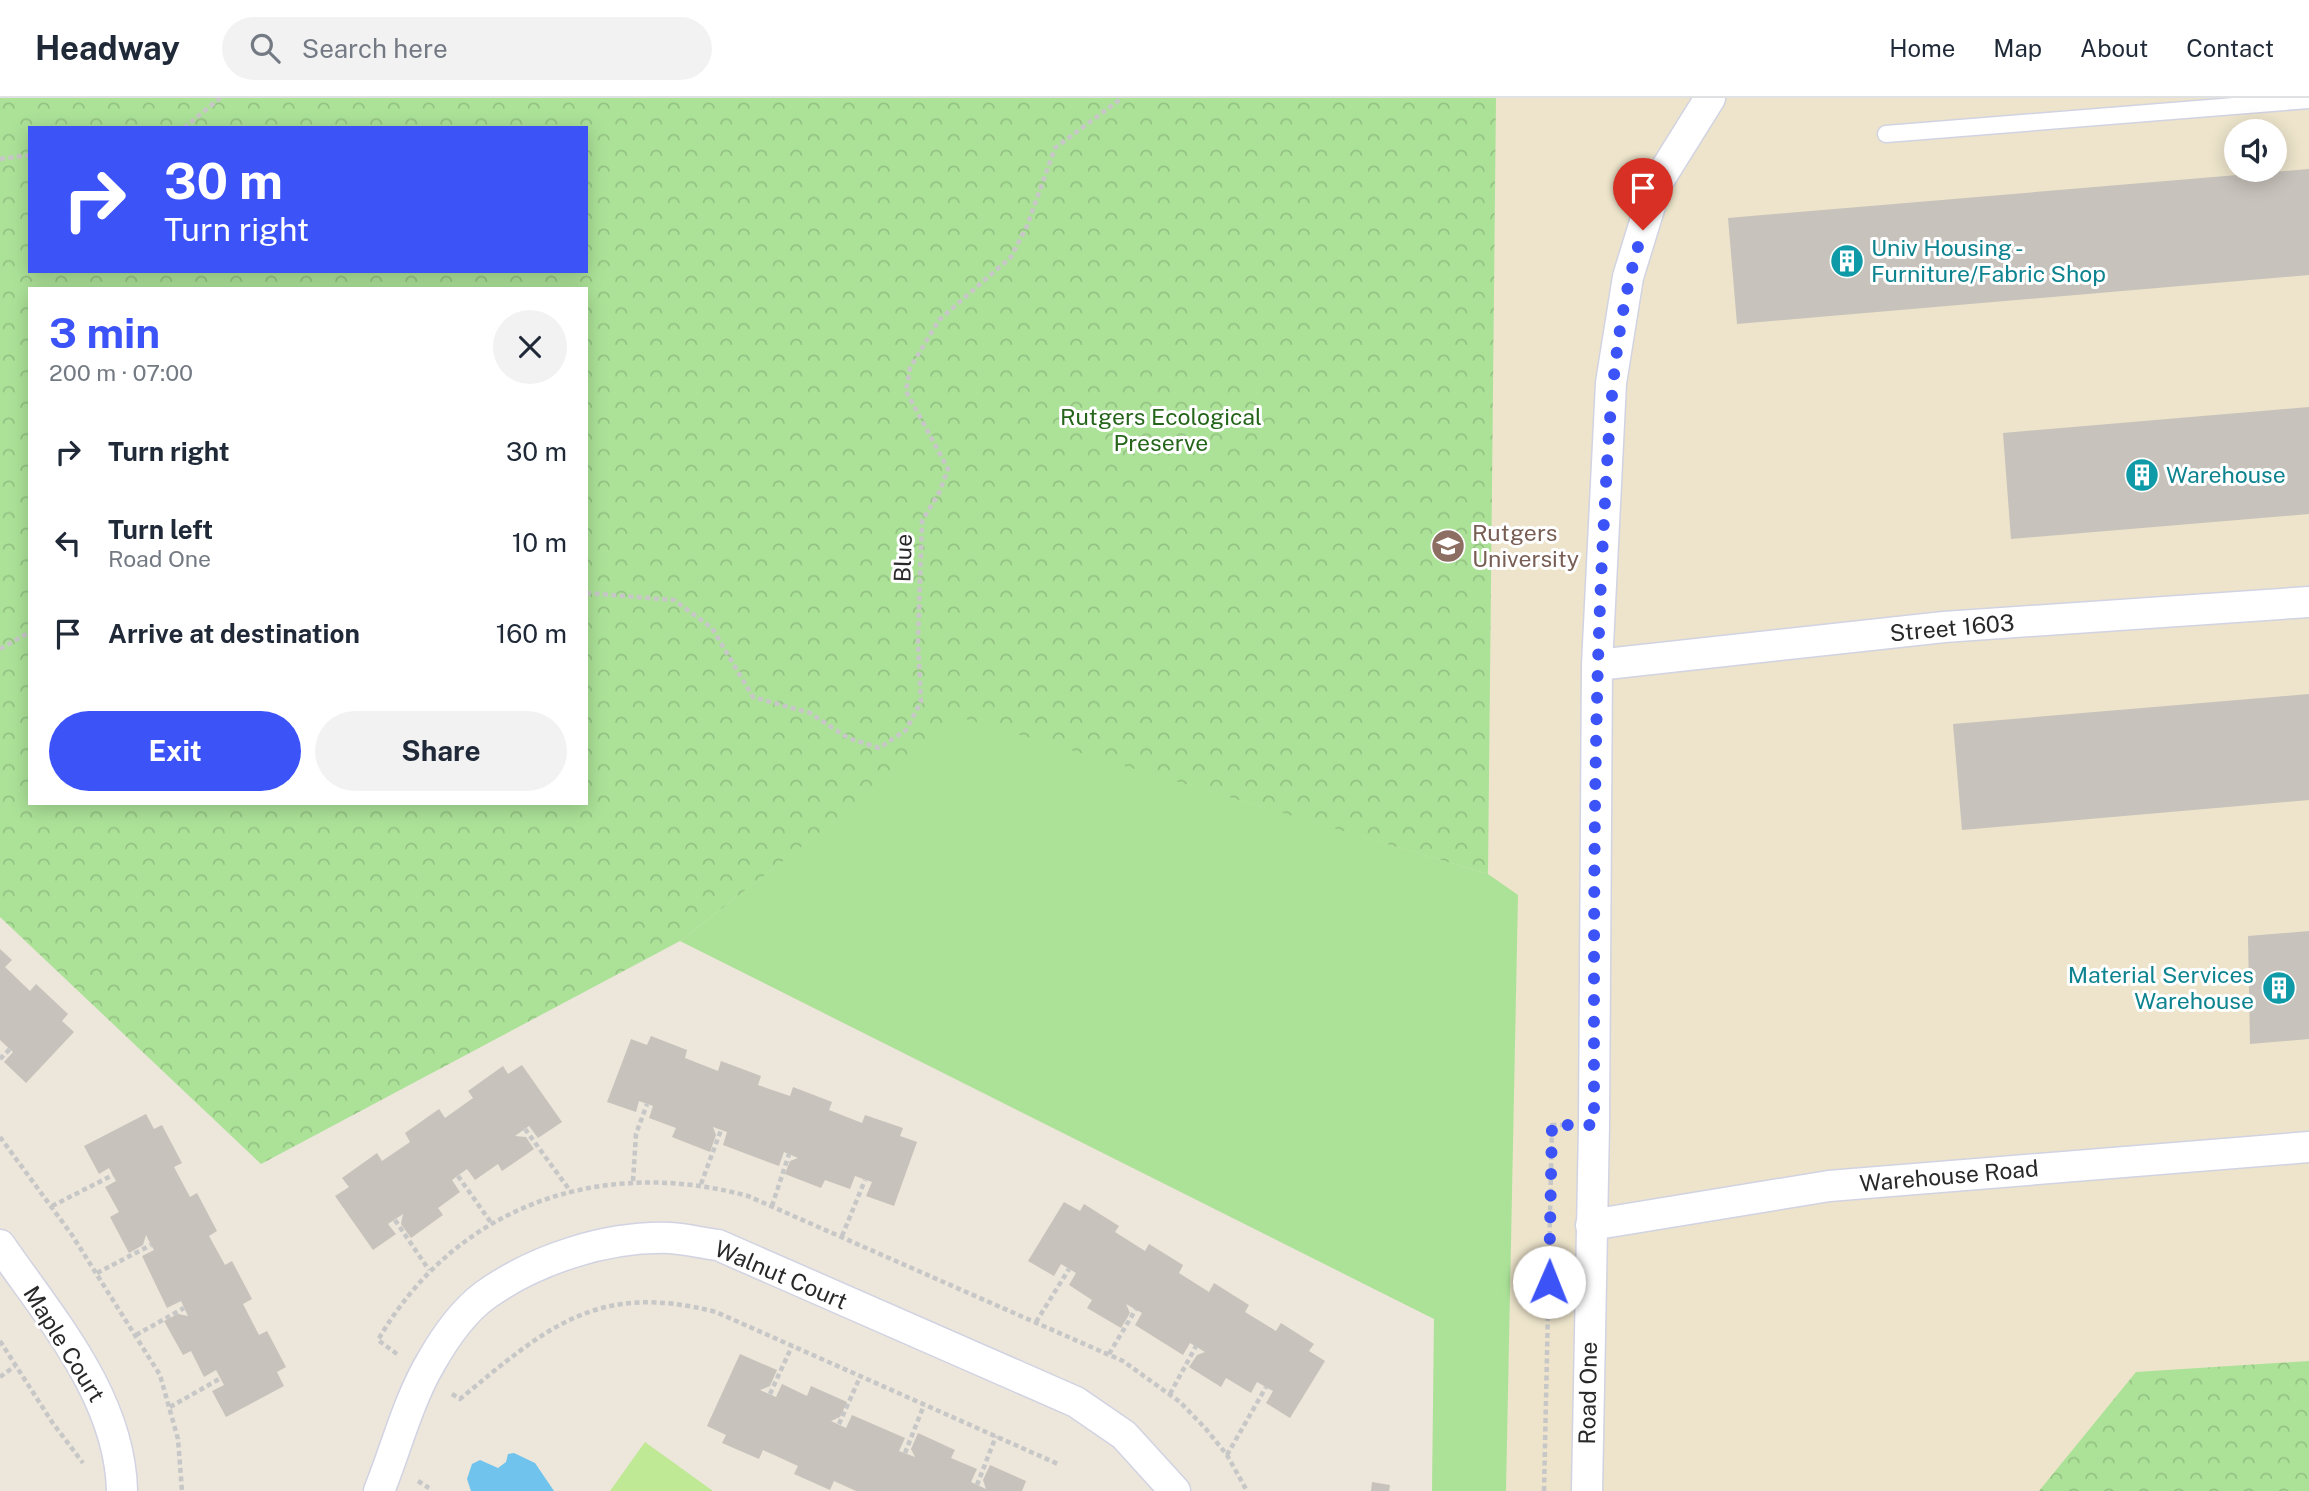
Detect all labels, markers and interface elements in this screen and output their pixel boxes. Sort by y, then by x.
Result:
search box [222,17,712,80]
text: Headway [35,29,180,67]
icon: search [246,29,284,67]
text: Search here [302,33,448,64]
text: Home [1889,34,1955,62]
text: Map [1993,34,2042,62]
text: About [2080,34,2148,62]
text: Contact [2186,34,2274,62]
map controls [2224,119,2287,182]
button: sound [2224,119,2287,182]
text: 30 m [164,152,283,210]
icon: right [49,154,140,245]
pin [1613,158,1673,230]
icon: arrive [1624,169,1662,207]
text: Turn right [164,211,309,248]
place label: Univ Housing - Furniture/Fabric Shop [1871,234,2106,287]
building icon: Univ Housing - Furniture/Fabric Shop [1828,242,1866,280]
text: 3 min [49,308,160,357]
button: close [493,310,567,384]
text: 200 m · 07:00 [49,359,193,386]
park label: Rutgers Ecological Preserve [1060,403,1262,456]
icon: right [49,433,87,471]
text: Turn right [108,436,230,467]
text: 30 m [506,436,567,467]
building icon: Warehouse [2123,456,2161,494]
place label: Warehouse [2166,461,2286,488]
text: Turn left [108,514,213,545]
place label: Rutgers University [1472,519,1579,572]
icon: left [49,524,87,562]
text: 10 m [512,527,567,558]
school or university icon: Rutgers University [1429,527,1467,565]
street label: Blue [888,533,917,583]
text: Road One [108,545,211,572]
street label: Street 1603 [1889,609,2015,646]
icon: arrive [49,615,87,653]
text: Arrive at destination [108,618,360,649]
text: 160 m [496,618,567,649]
button: Exit [49,711,301,791]
button: Share [315,711,567,791]
place label: Material Services Warehouse [2068,961,2254,1014]
building icon: Material Services Warehouse [2260,969,2298,1007]
street label: Warehouse Road [1858,1154,2040,1197]
street label: Walnut Court [711,1234,852,1315]
position arrow [1512,1245,1586,1319]
street label: Maple Court [18,1281,111,1407]
street label: Road One [1573,1341,1602,1445]

